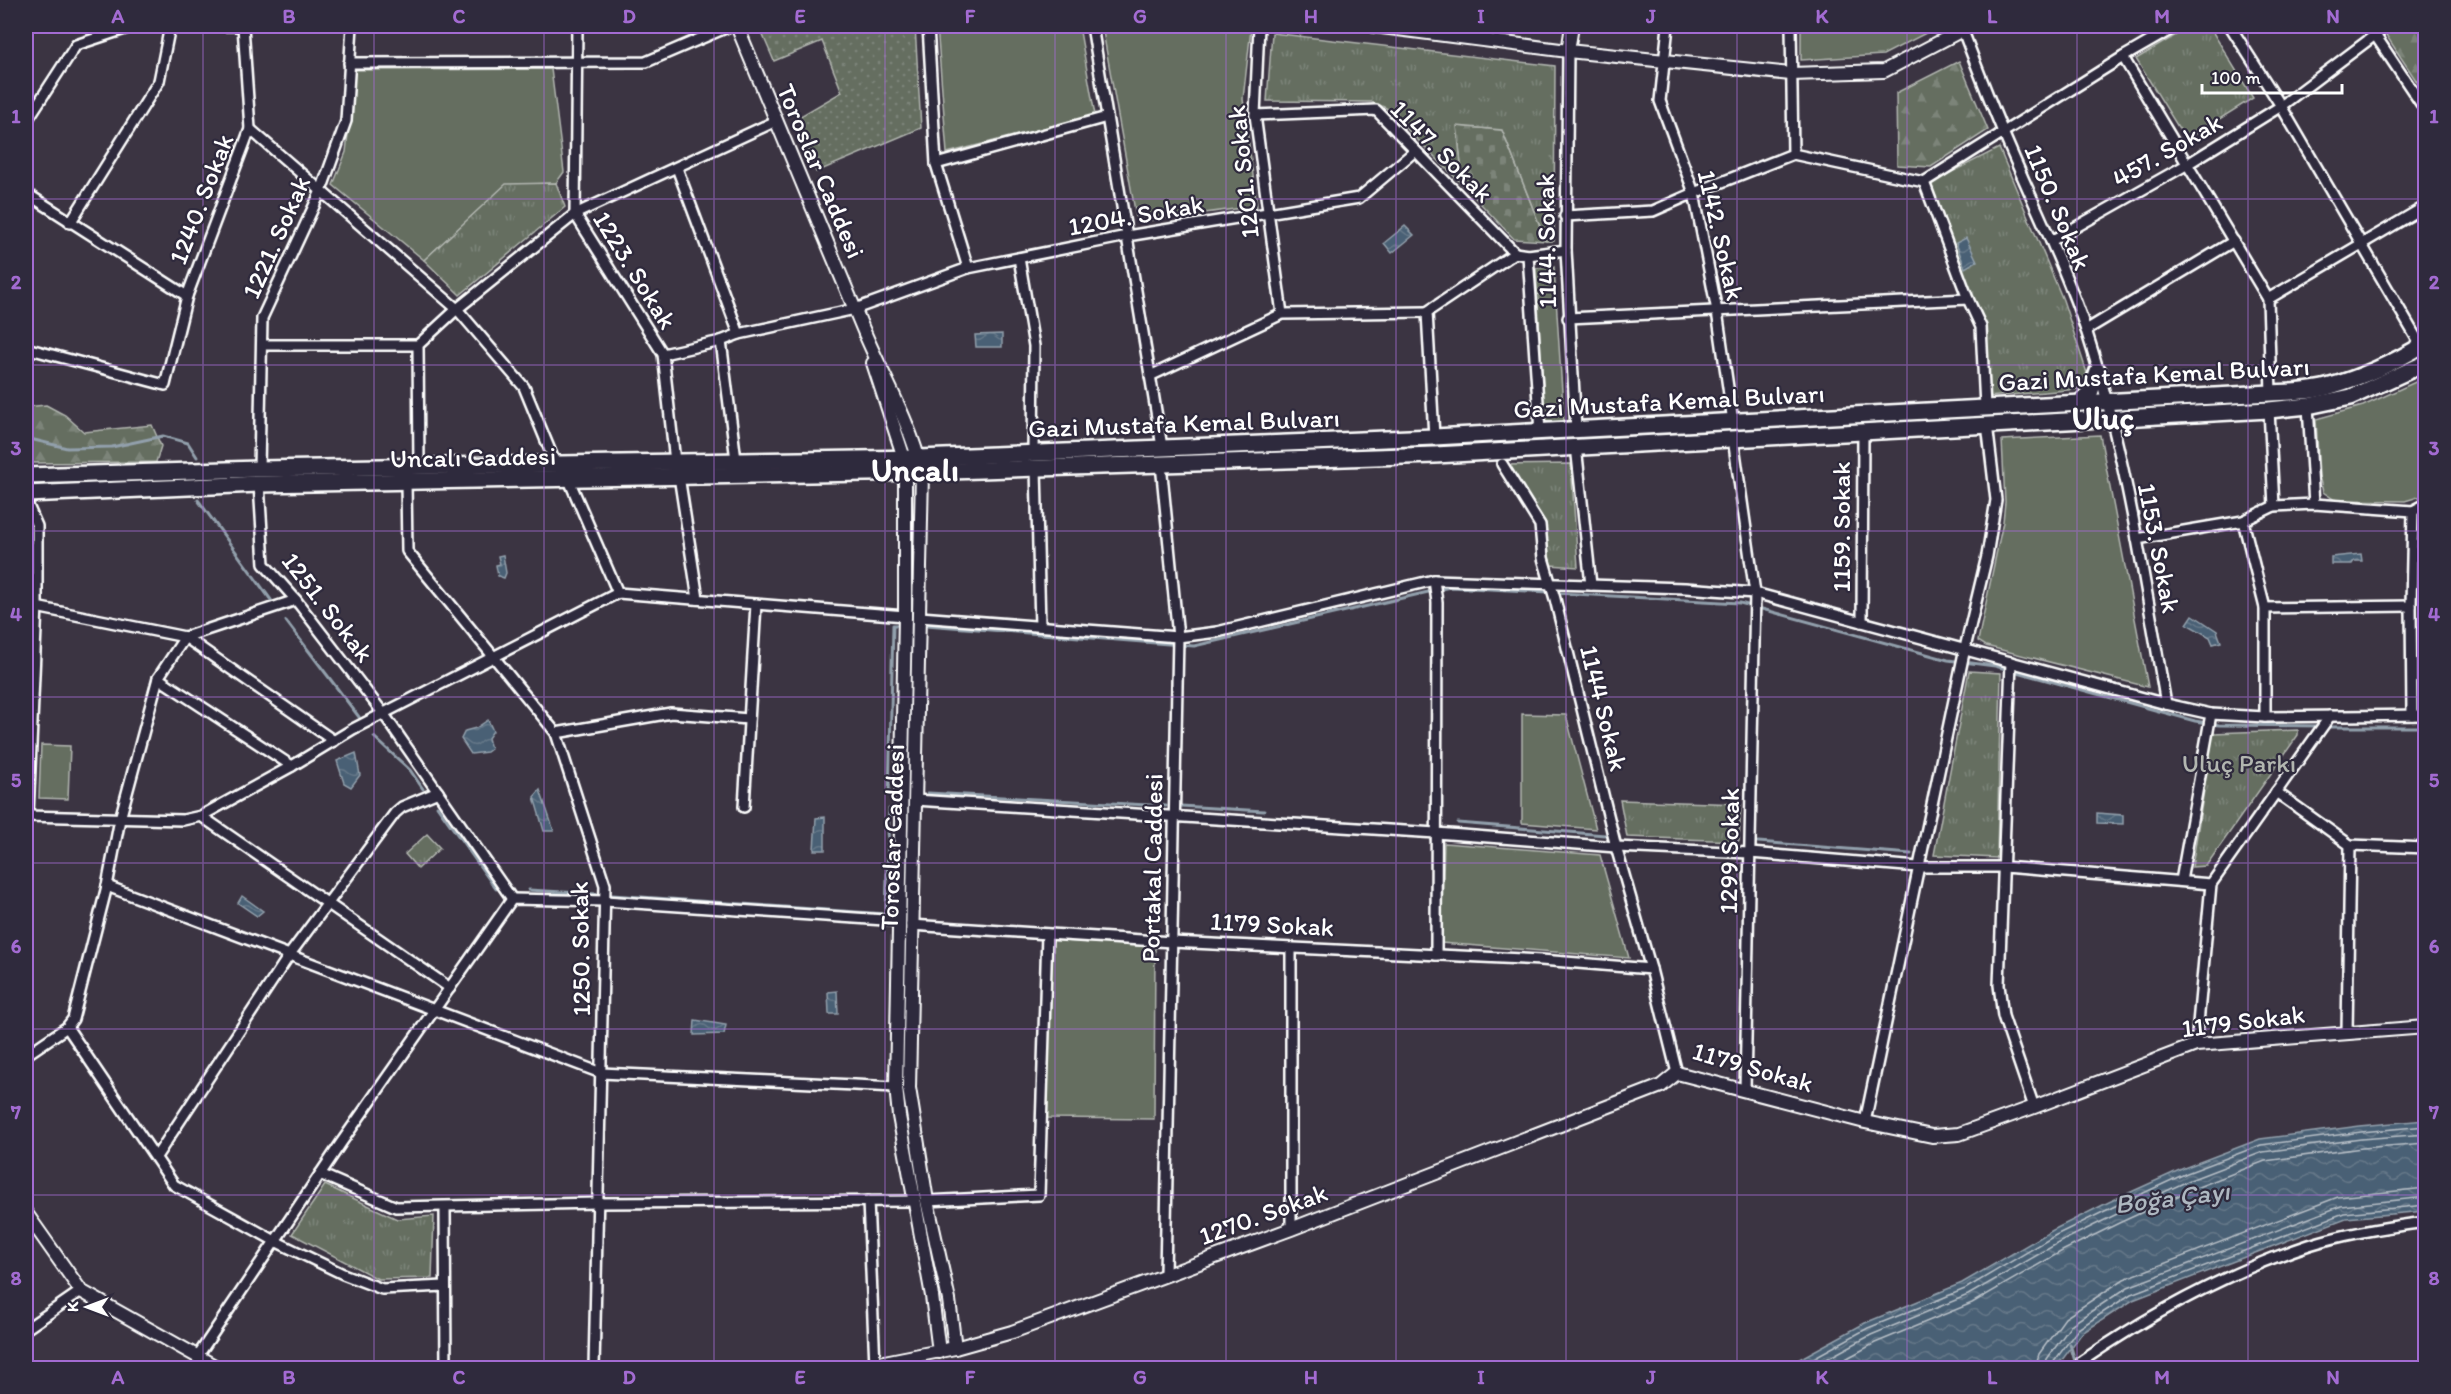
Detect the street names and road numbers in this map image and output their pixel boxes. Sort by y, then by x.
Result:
street label: Toroslar Caddesi [770,79,872,263]
street label: 1147. Sokak [1384,93,1500,209]
street label: 1201. Sokak [1220,104,1266,240]
street label: 457. Sokak [2106,106,2228,194]
street label: 1240. Sokak [162,129,240,269]
street label: 1150. Sokak [2017,139,2099,275]
street label: 1142. Sokak [1690,167,1752,303]
street label: 1221. Sokak [235,171,317,303]
street label: 1144. Sokak [1529,173,1563,309]
street label: 1204. Sokak [1066,187,1206,243]
street label: 1223. Sokak [586,205,684,335]
street label: Gazi Mustafa Kemal Bulvarı [1997,350,2311,398]
street label: Gazi Mustafa Kemal Bulvarı [1512,377,1826,425]
street label: Gazi Mustafa Kemal Bulvarı [1028,402,1340,444]
street label: Uncalı Caddesi [390,440,556,474]
street label: 1159. Sokak [1825,461,1857,593]
street label: 1153. Sokak [2131,480,2187,616]
street label: 1251. Sokak [275,545,381,669]
street label: 1144 Sokak [1573,642,1635,774]
street label: Toroslar Caddesi [873,743,911,931]
street label: Portakal Caddesi [1134,773,1170,963]
street label: 1299 Sokak [1712,788,1746,914]
street label: 1250. Sokak [563,881,597,1017]
street label: 1179 Sokak [1209,905,1335,943]
street label: 1179 Sokak [2180,998,2306,1044]
street label: 1179 Sokak [1689,1035,1817,1099]
street label: 1270. Sokak [1194,1176,1332,1252]

